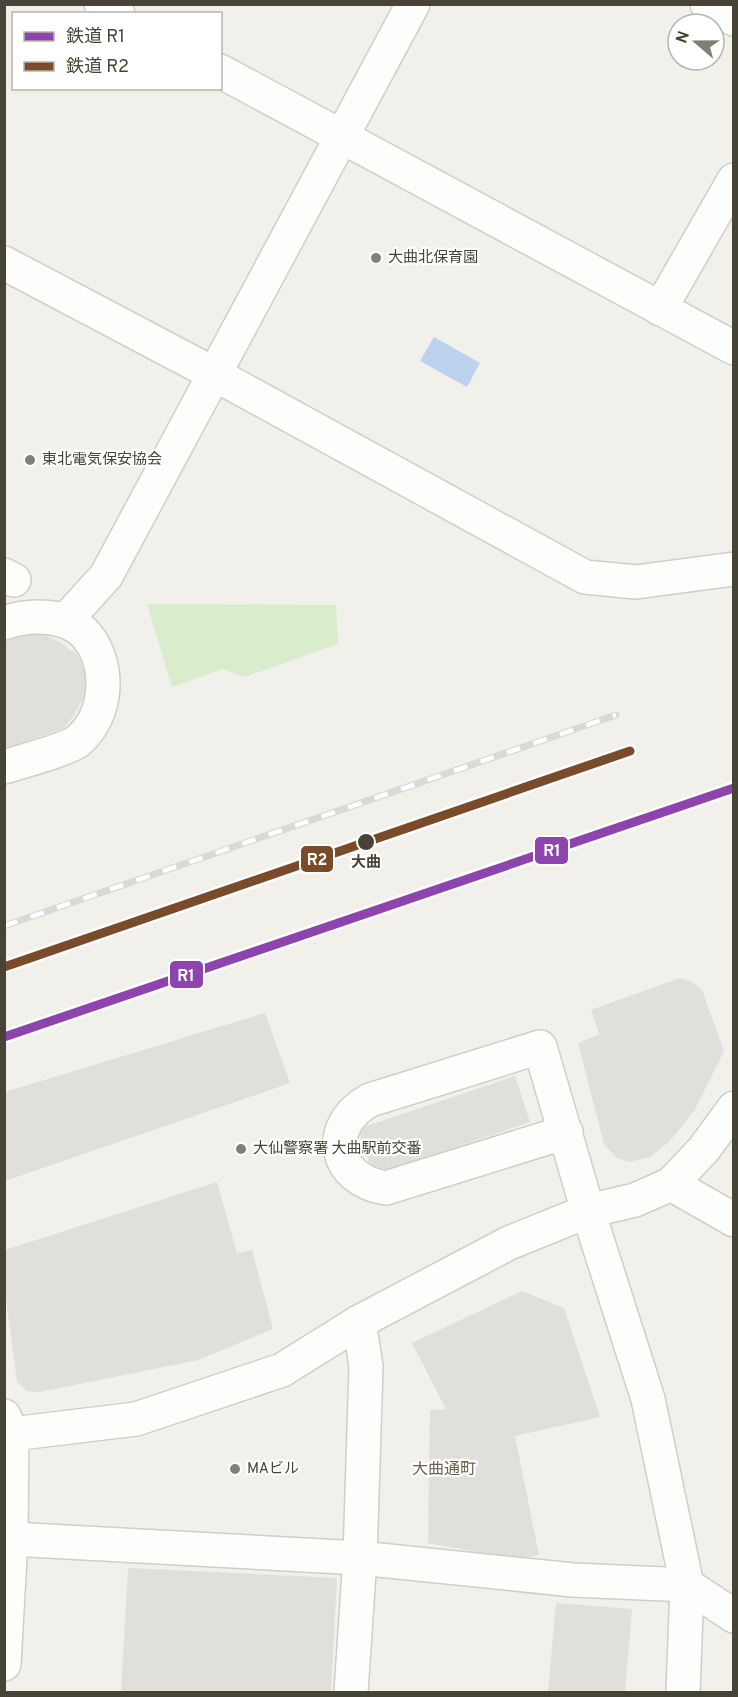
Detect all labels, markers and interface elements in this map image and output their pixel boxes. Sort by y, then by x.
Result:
legend [12,12,222,90]
north arrow [666,12,726,72]
text: 鉄道 R1 [66,26,125,49]
text: N [672,29,695,46]
text: 鉄道 R2 [66,56,129,79]
place label: 大曲北保育園 [388,248,478,268]
marker: 大曲北保育園 [369,251,383,265]
place label: 東北電気保安協会 [42,450,162,470]
marker: 東北電気保安協会 [23,453,37,467]
marker: 大曲 [356,832,376,852]
line badge: R1 [534,836,569,865]
text: R1 [543,842,561,862]
line badge: R2 [300,845,334,873]
text: R2 [307,851,327,871]
place label: 大曲 [351,854,381,873]
line badge: R1 [169,960,204,989]
text: R1 [177,967,195,987]
place label: 大仙警察署 大曲駅前交番 [253,1140,422,1159]
marker: 大仙警察署 大曲駅前交番 [234,1142,248,1156]
place label: MAビル [247,1460,299,1479]
district label: 大曲通町 [412,1460,476,1480]
marker: MAビル [228,1462,242,1476]

